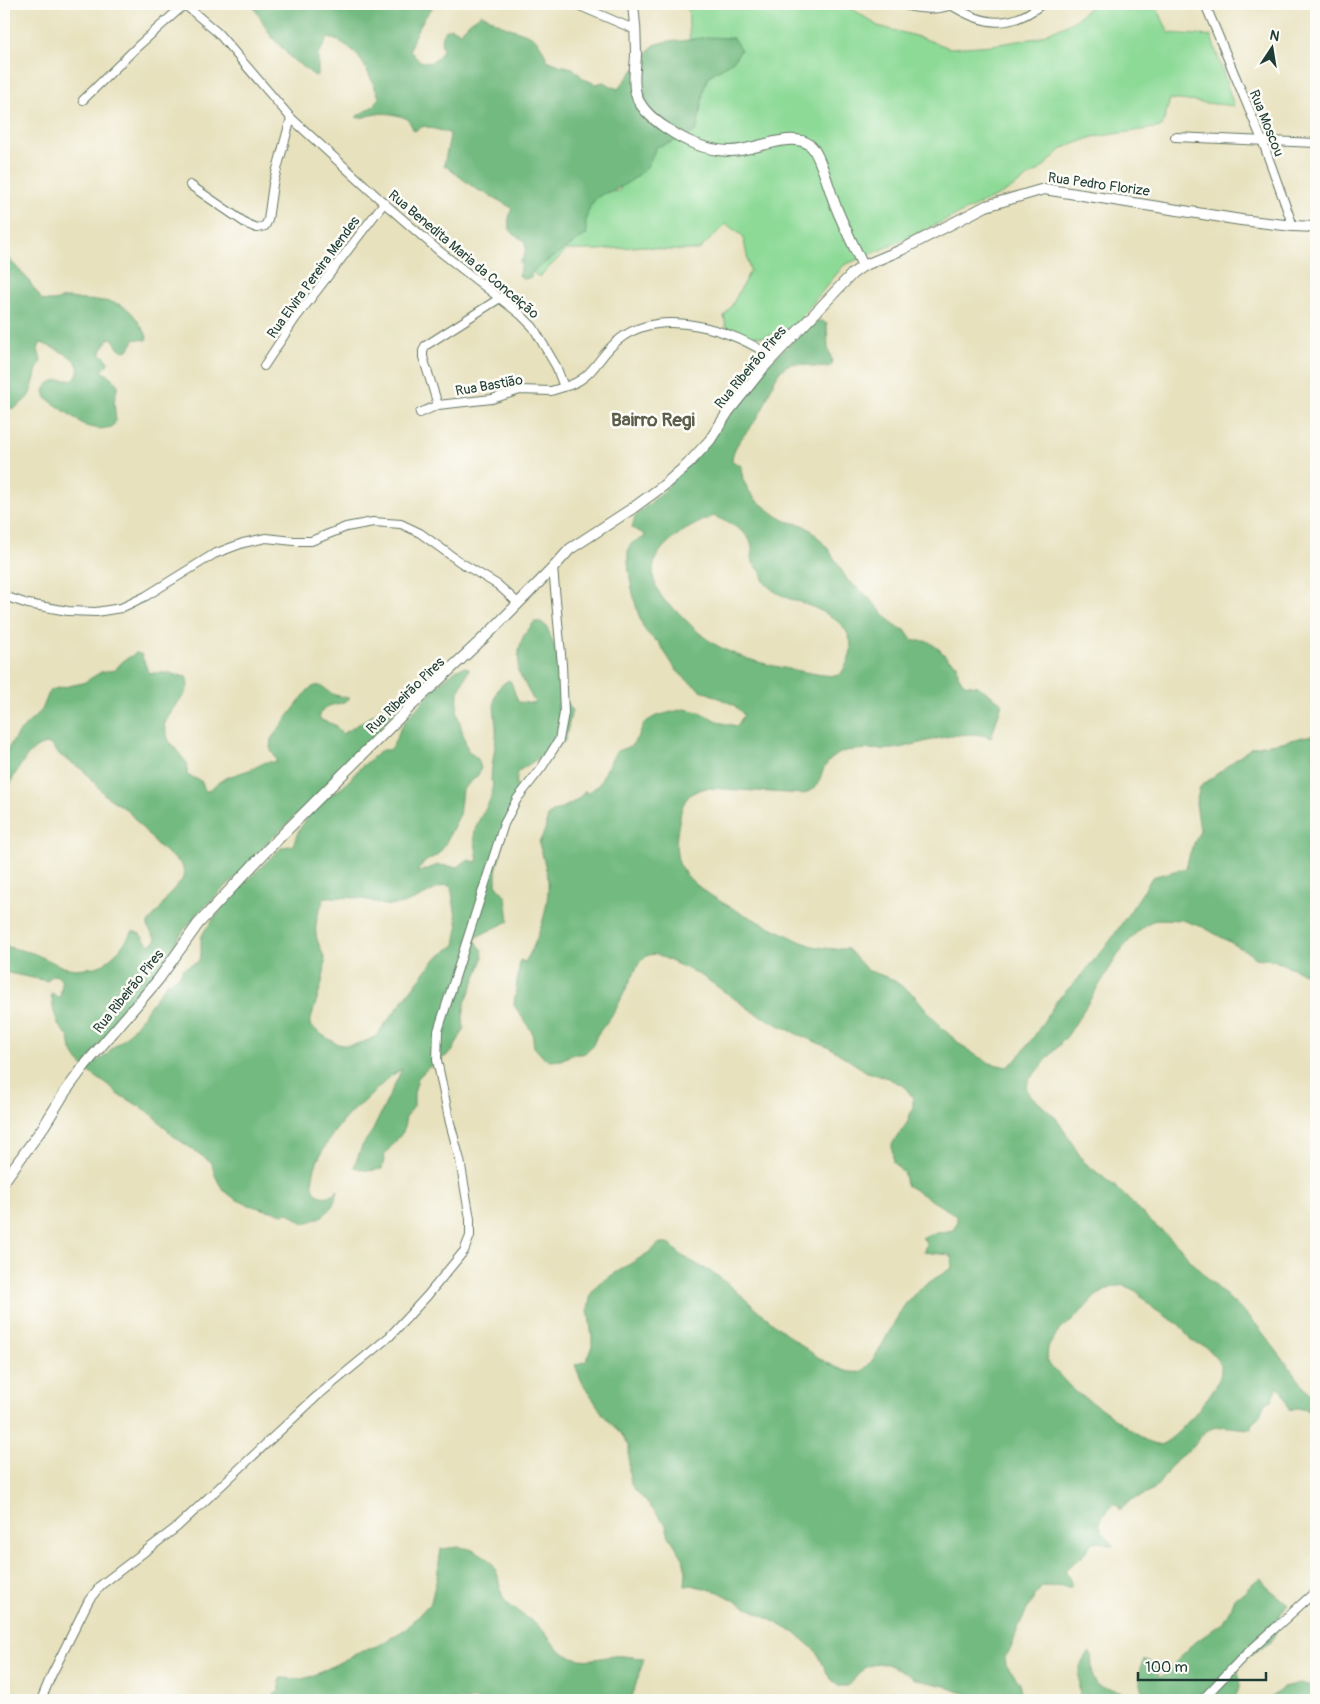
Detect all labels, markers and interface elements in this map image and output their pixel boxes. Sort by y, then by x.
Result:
north arrow [1248,22,1298,72]
text: N [1268,26,1281,45]
street label: Rua Moscou [1246,87,1288,159]
street label: Rua Pedro Florize [1047,169,1151,200]
street label: Rua Benedita Maria da Conceição [385,186,543,323]
street label: Rua Elvira Pereira Mendes [263,212,364,342]
street label: Rua Ribeirão Pires [711,322,790,412]
street label: Rua Bastião [454,371,525,400]
district label: Bairro Regi [611,408,696,432]
street label: Rua Ribeirão Pires [363,653,449,737]
street label: Rua Ribeirão Pires [90,946,168,1036]
scale bar [1138,1649,1265,1681]
text: 100 m [1145,1658,1188,1677]

